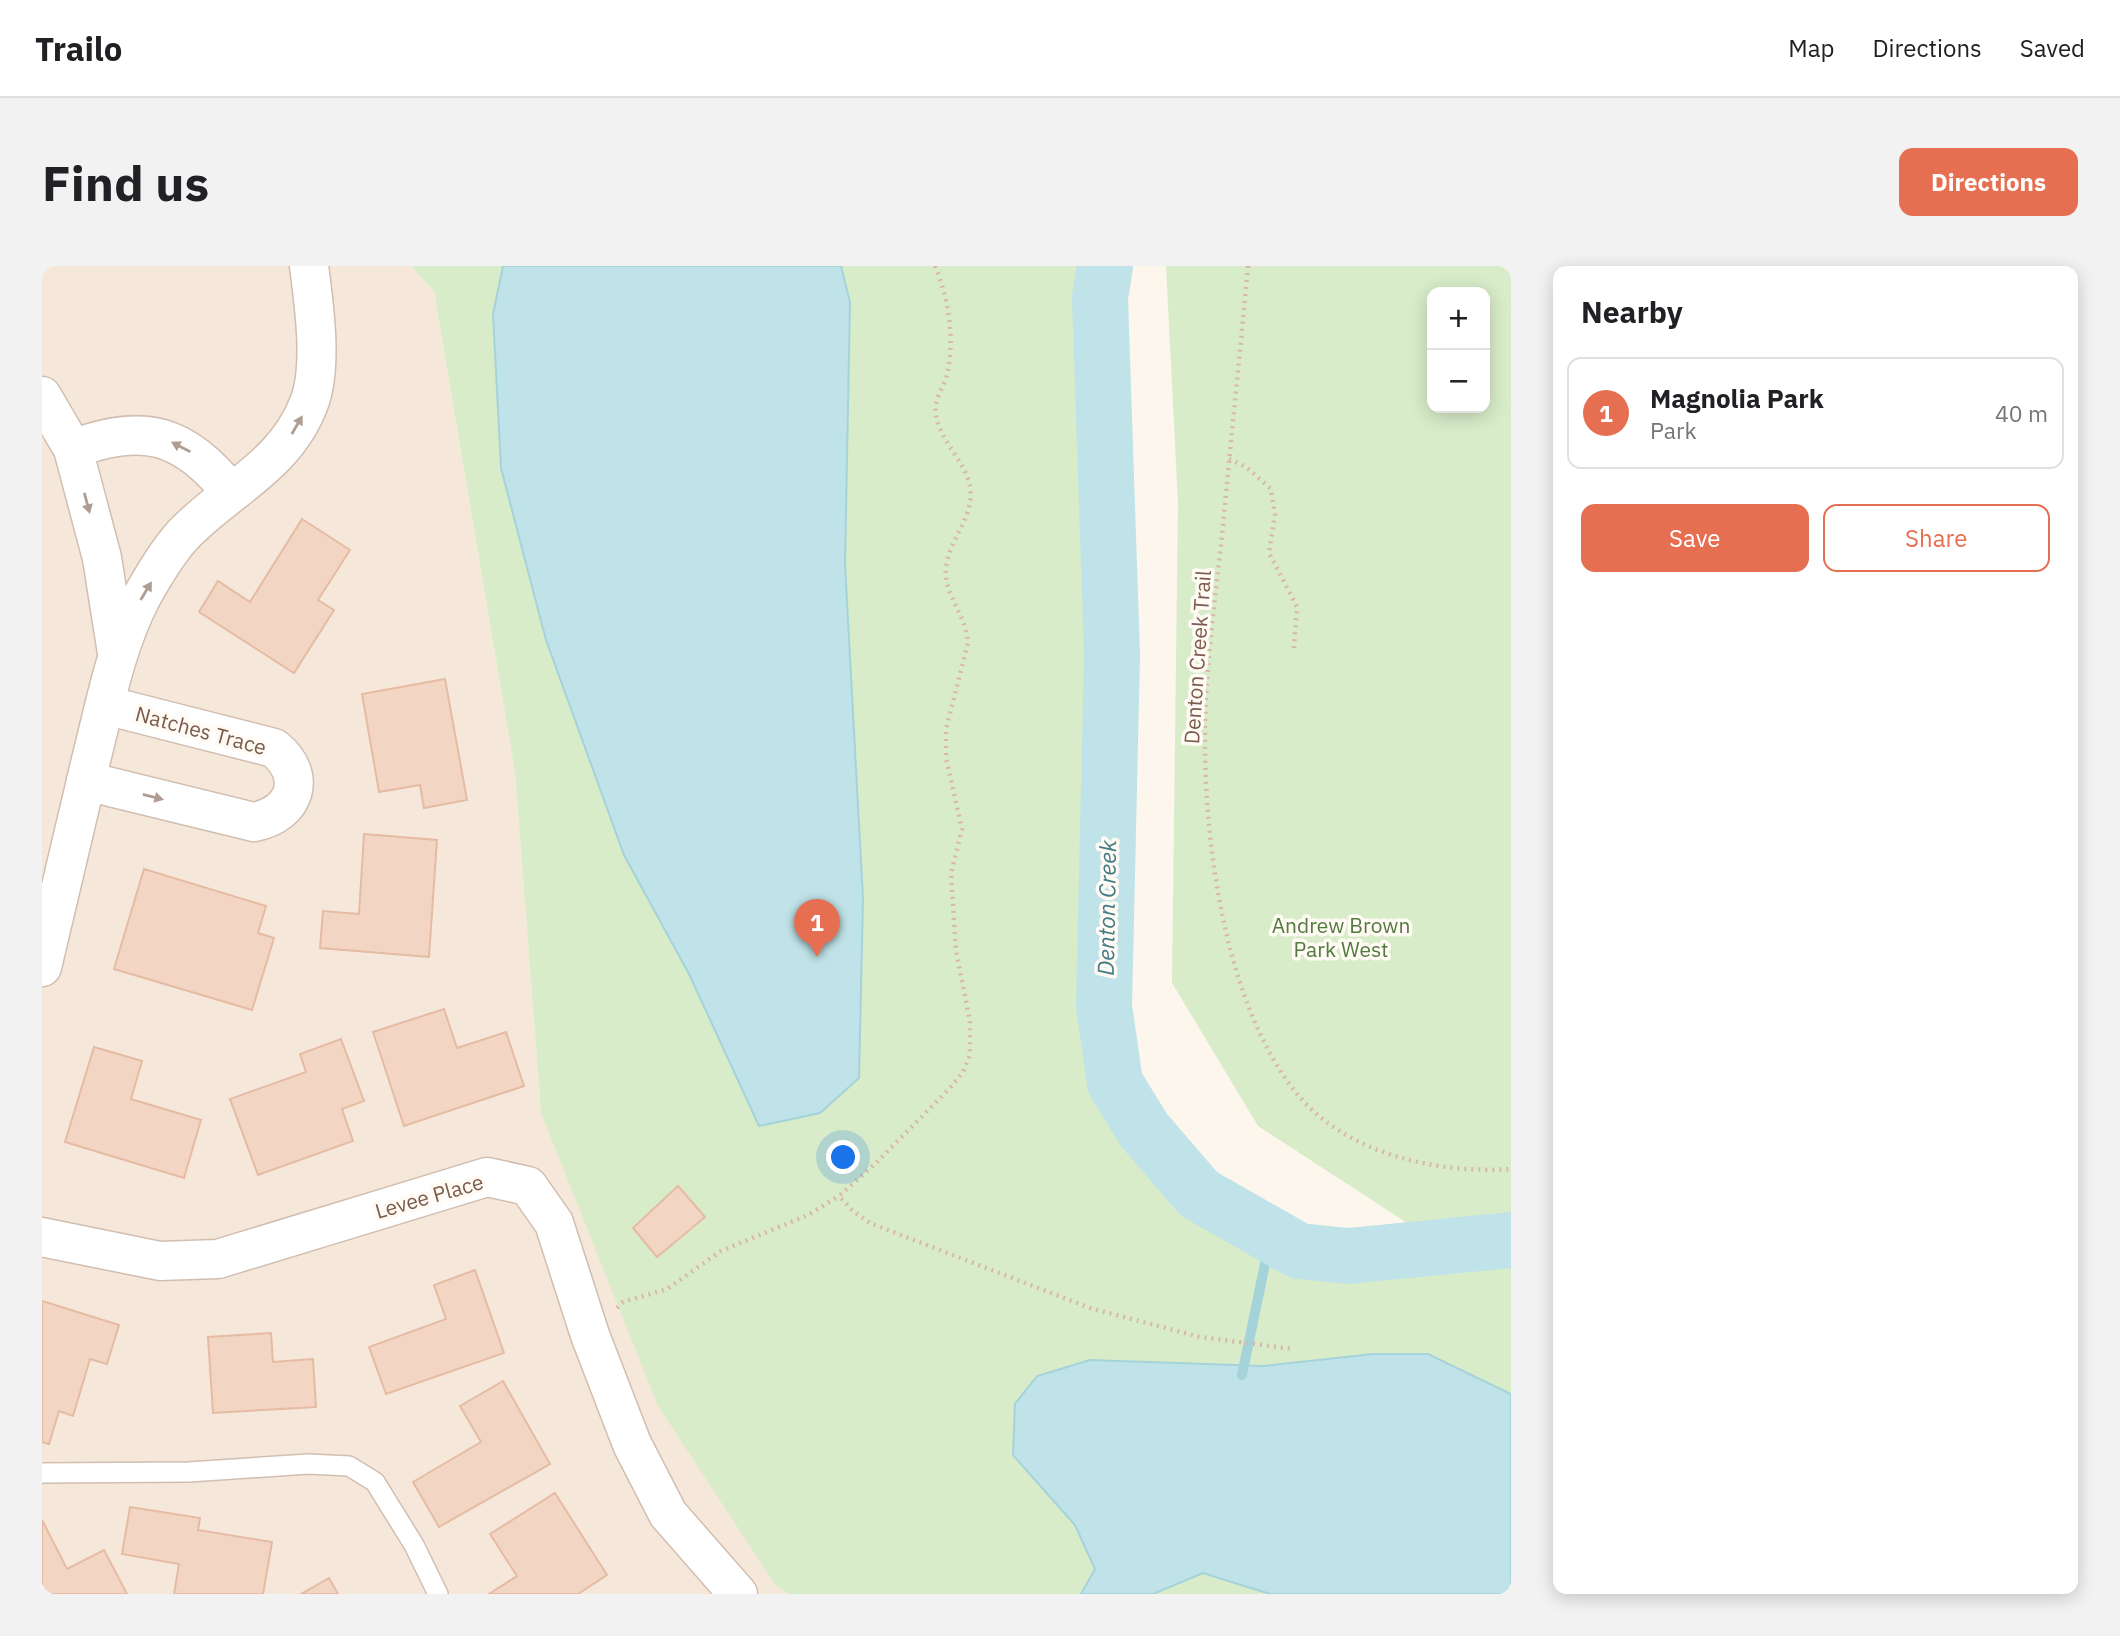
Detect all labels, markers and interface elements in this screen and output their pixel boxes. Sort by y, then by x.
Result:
text: Trailo [35,27,122,70]
text: Map [1788,32,1834,64]
text: Directions [1872,32,1982,64]
text: Saved [2020,32,2085,64]
button: Directions [1899,148,2078,216]
text: Find us [42,151,209,214]
map controls [1427,287,1490,413]
button: + [1427,287,1490,350]
text: Nearby [1581,292,1683,331]
button: − [1427,350,1490,413]
text: Magnolia Park [1650,381,1824,415]
text: 1 [1599,398,1613,428]
text: 40 m [1995,398,2048,428]
one-way arrow [291,415,303,434]
text: Park [1650,415,1697,445]
one-way arrow [171,442,191,453]
one-way arrow [83,492,93,513]
button: Save [1581,504,1809,572]
button: Share [1823,504,2050,572]
street label: Denton Creek Trail [1177,569,1217,745]
one-way arrow [140,582,153,601]
street label: Natches Trace [132,699,270,761]
one-way arrow [142,792,164,803]
water label: Denton Creek [1090,839,1122,976]
pin: 1 [794,899,840,957]
park label: Andrew Brown Park West [1272,911,1410,963]
your location [826,1140,860,1174]
street label: Levee Place [372,1167,486,1225]

